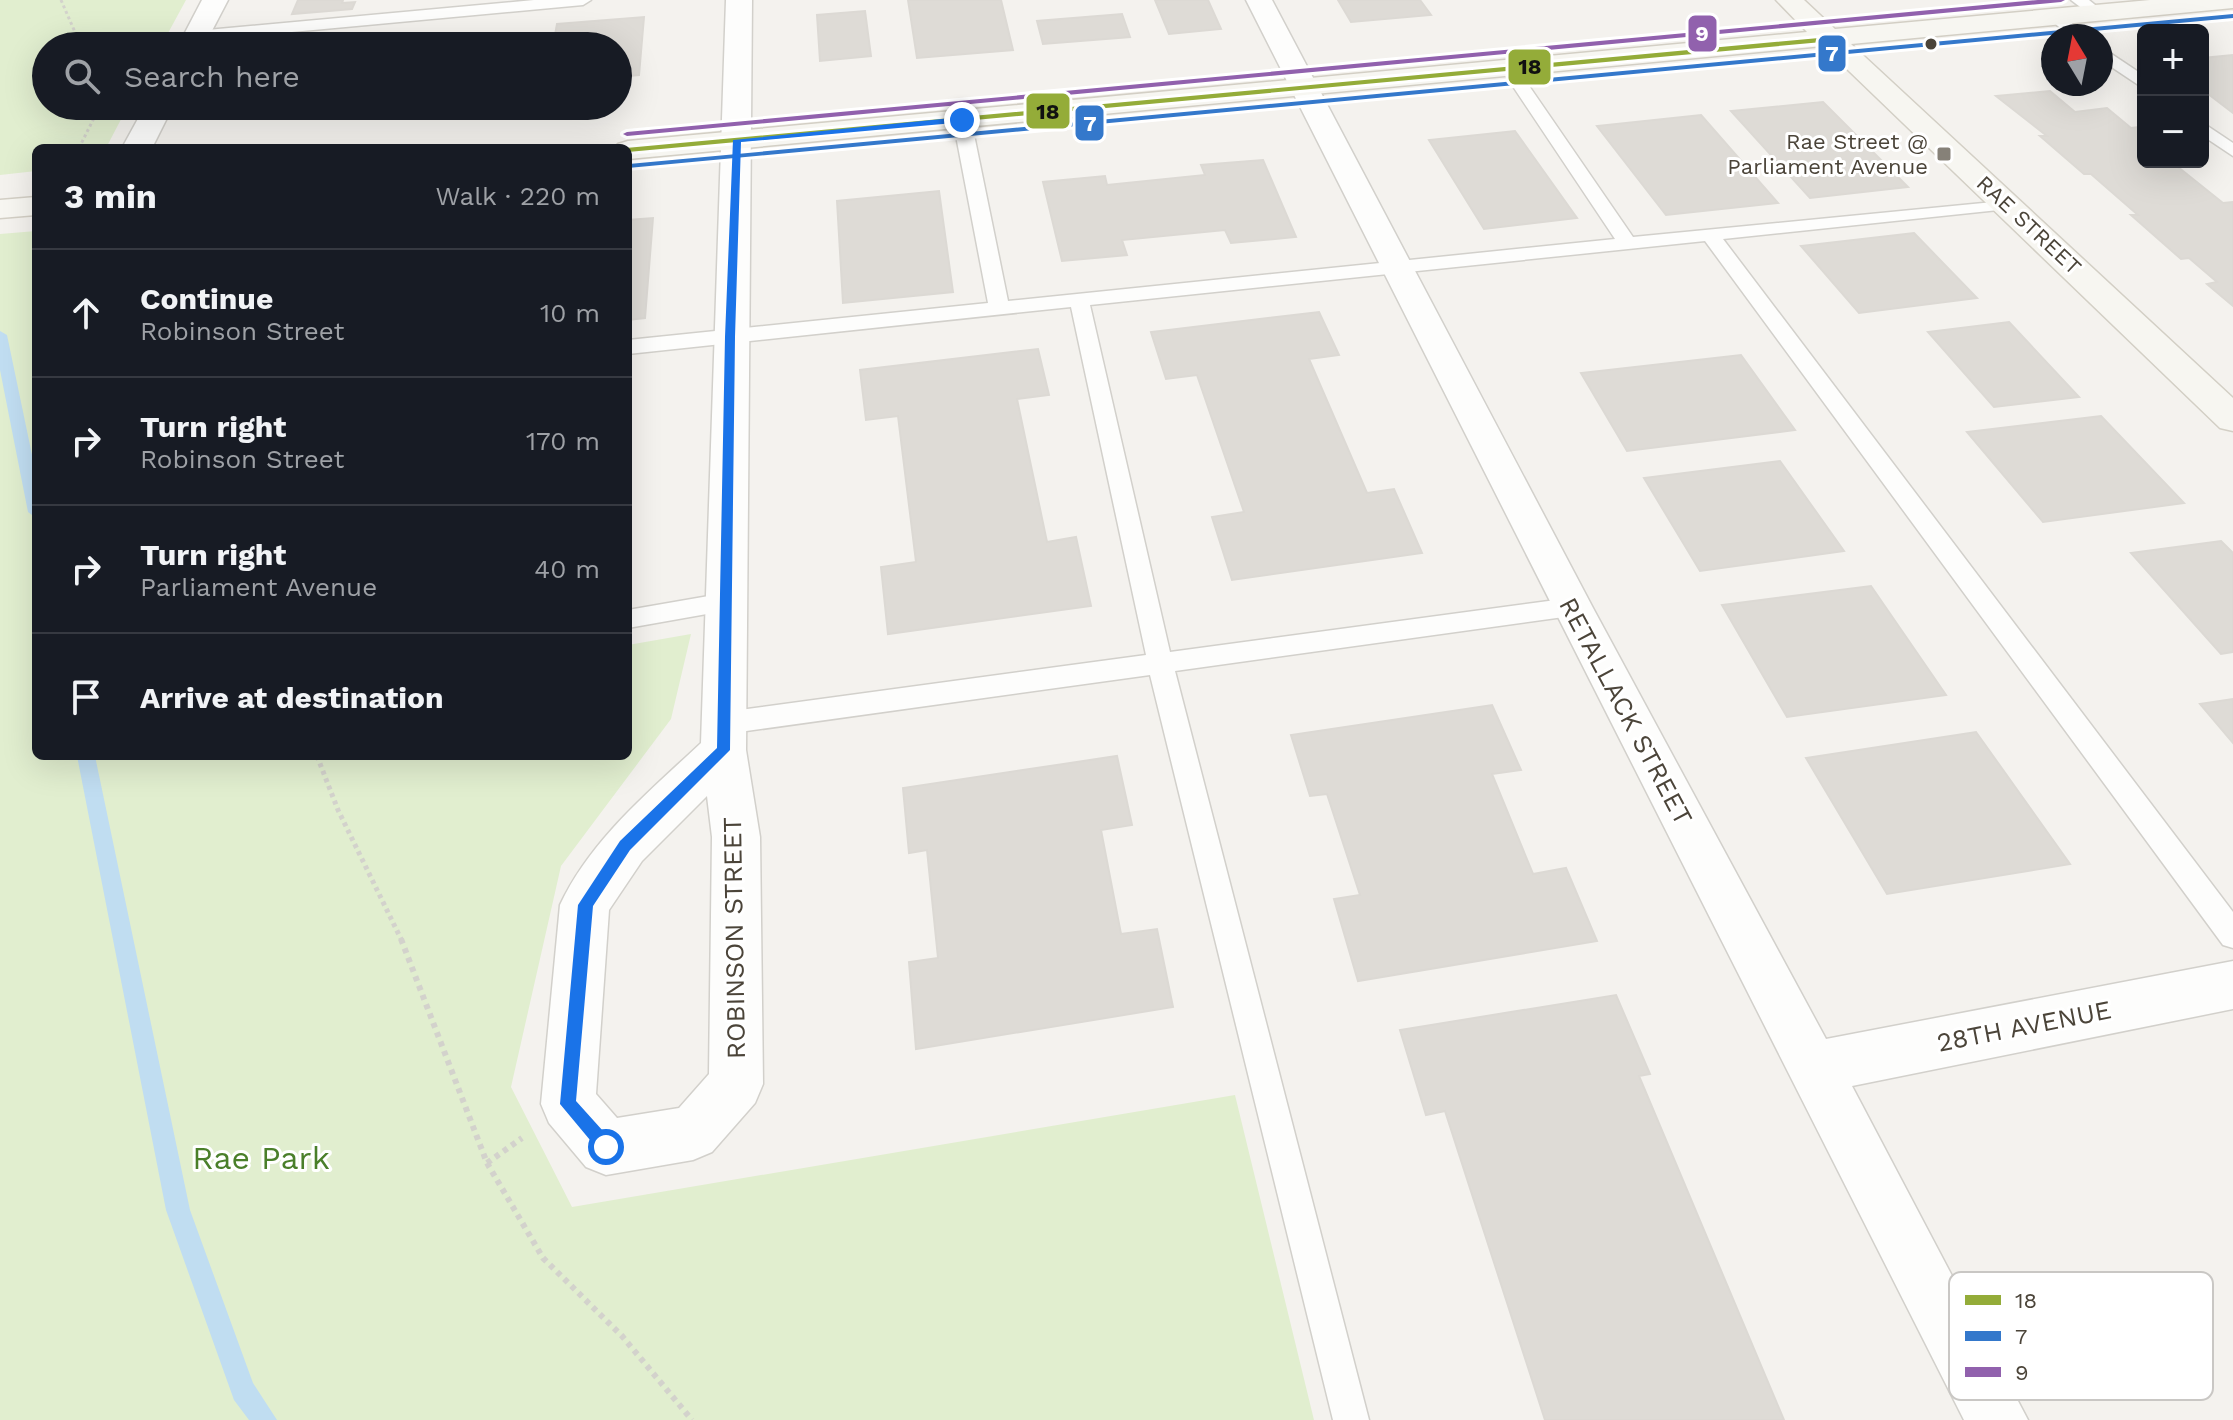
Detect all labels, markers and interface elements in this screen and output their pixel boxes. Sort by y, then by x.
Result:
line badge: 9 [1687,14,1718,53]
text: 9 [1695,21,1709,46]
north arrow [2041,24,2113,96]
map controls [2137,24,2209,168]
button: + [2137,24,2209,96]
search box [32,32,632,120]
line badge: 7 [1817,34,1847,73]
unlabelled marker [1923,36,1939,52]
text: 7 [1825,41,1839,66]
line badge: 18 [1507,48,1552,86]
icon: search [60,54,104,98]
text: 18 [1518,54,1542,79]
text: Search here [124,59,300,94]
line badge: 18 [1025,92,1071,130]
button: − [2137,96,2209,168]
text: 18 [1036,99,1060,124]
route end [944,102,980,138]
line badge: 7 [1074,104,1105,142]
text: 7 [1083,111,1097,136]
place label: Rae Street @ Parliament Avenue [1727,129,1928,179]
marker: Rae Street @ Parliament Avenue [1935,145,1953,163]
street label: RAE STREET [1972,170,2086,280]
text: 3 min [64,176,157,216]
text: Walk · 220 m [435,181,600,211]
text: Continue [140,281,273,316]
icon: ahead [64,291,108,335]
text: 10 m [540,298,600,328]
text: Robinson Street [140,316,344,346]
text: Turn right [140,409,286,444]
icon: right [64,419,108,463]
text: 170 m [526,426,600,456]
text: Robinson Street [140,444,344,474]
text: Turn right [140,537,286,572]
icon: right [64,547,108,591]
text: 40 m [534,554,600,584]
text: Parliament Avenue [140,572,377,602]
street label: RETALLACK STREET [1553,592,1699,830]
icon: arrive [64,675,108,719]
text: Arrive at destination [140,680,444,715]
street label: ROBINSON STREET [717,817,751,1059]
street label: 28TH AVENUE [1934,994,2114,1058]
route start [588,1129,624,1165]
park label: Rae Park [192,1139,330,1177]
legend [1949,1272,2213,1400]
text: 18 [2015,1288,2037,1313]
text: 7 [2015,1324,2027,1349]
text: 9 [2015,1360,2029,1385]

